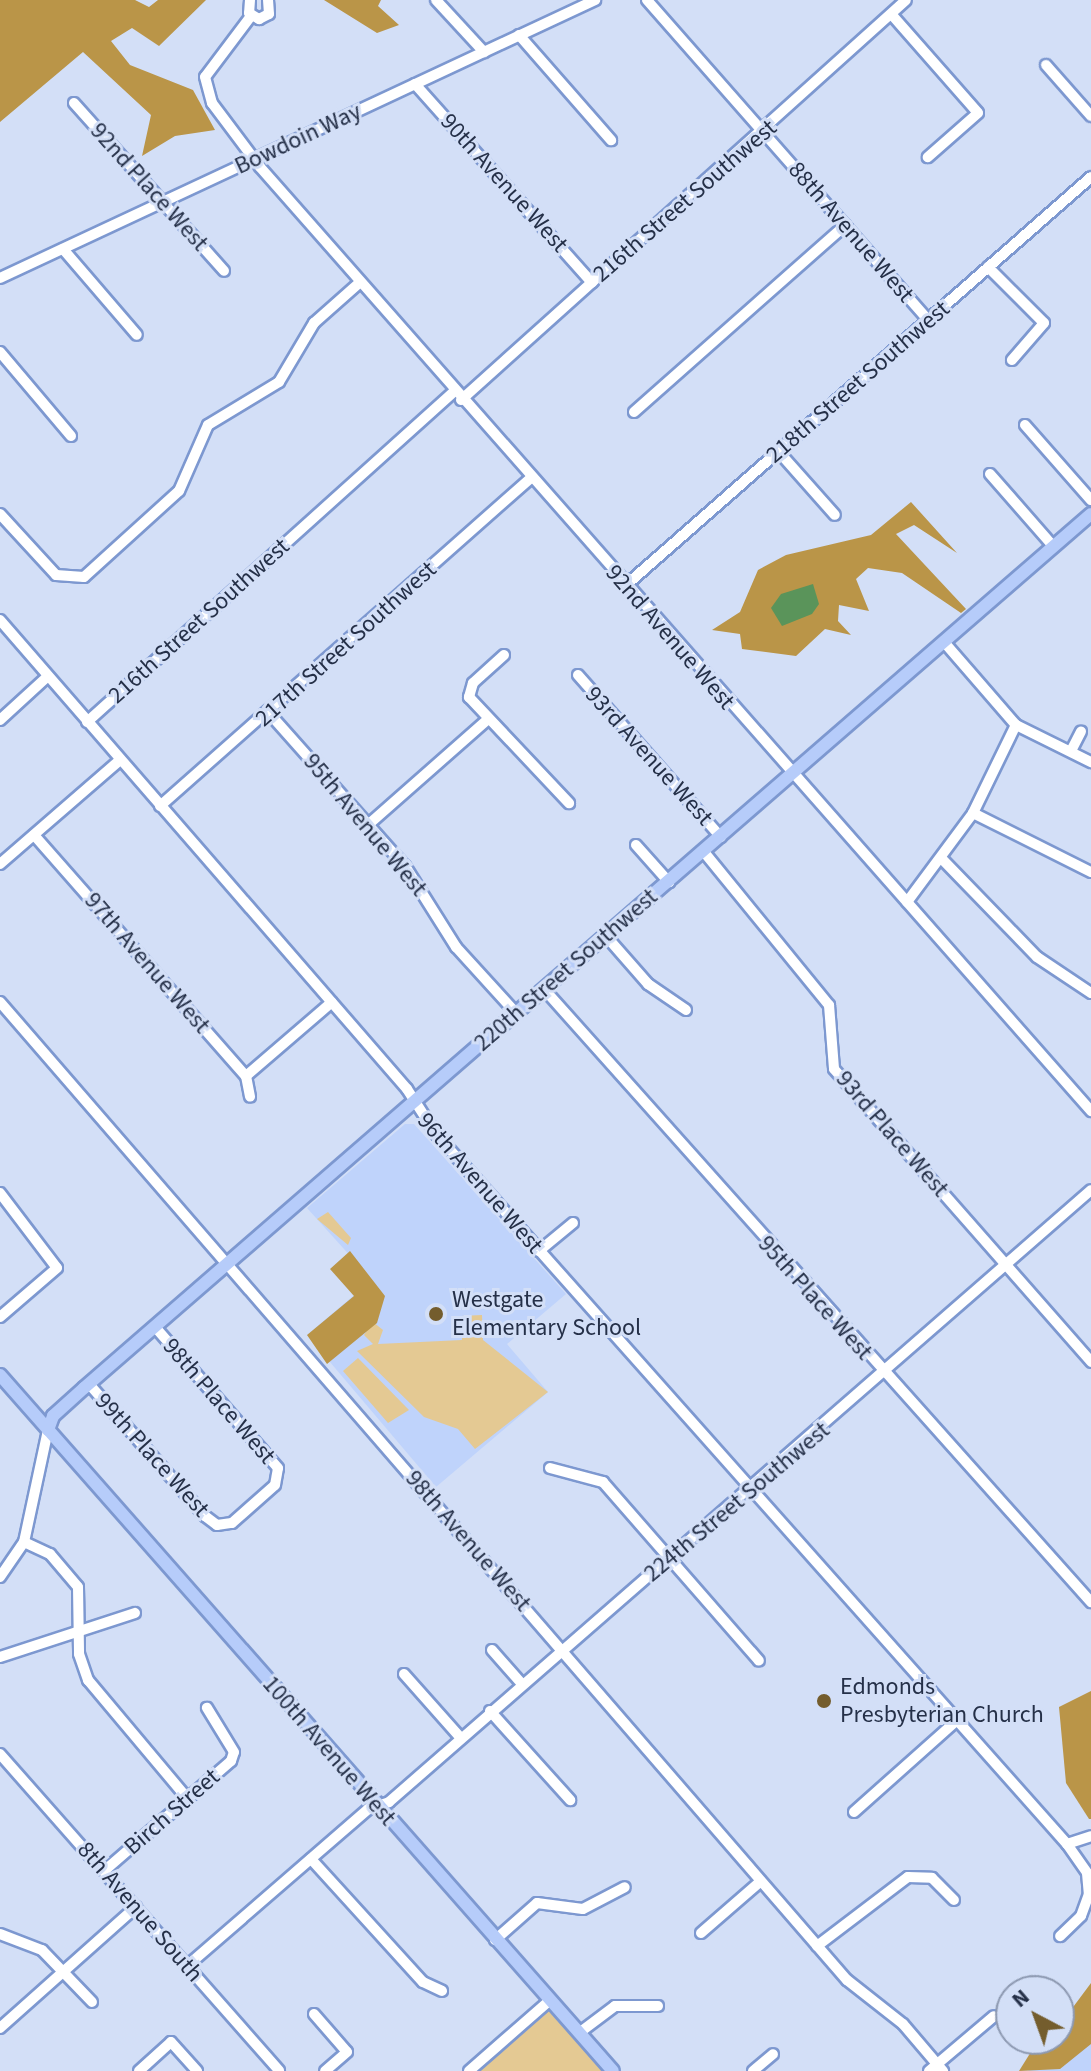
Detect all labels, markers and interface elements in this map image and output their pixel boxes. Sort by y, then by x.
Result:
street label: Bowdoin Way [230,97,366,181]
street label: 90th Avenue West [434,108,574,258]
street label: 216th Street Southwest [587,114,783,288]
street label: 92nd Place West [84,117,214,257]
street label: 88th Avenue West [782,156,920,308]
street label: 218th Street Southwest [760,295,956,469]
street label: 216th Street Southwest [103,532,295,710]
street label: 217th Street Southwest [250,555,442,733]
street label: 92nd Avenue West [599,559,741,715]
street label: 93rd Avenue West [579,680,719,832]
street label: 95th Avenue West [297,748,433,902]
street label: 220th Street Southwest [468,883,664,1057]
street label: 97th Avenue West [78,887,216,1039]
street label: 93rd Place West [829,1065,955,1203]
street label: 96th Avenue West [411,1107,549,1259]
street label: 95th Place West [752,1230,878,1366]
place label: Westgate Elementary School [452,1286,641,1342]
marker: Westgate Elementary School [427,1305,445,1323]
street label: 98th Place West [157,1332,281,1470]
street label: 99th Place West [89,1387,215,1523]
street label: 224th Street Southwest [638,1416,836,1588]
street label: 98th Avenue West [399,1465,537,1617]
street label: 100th Avenue West [256,1670,402,1832]
place label: Edmonds Presbyterian Church [840,1673,1044,1729]
marker: Edmonds Presbyterian Church [815,1692,833,1710]
street label: Birch Street [118,1763,226,1861]
street label: 8th Avenue South [71,1836,209,1988]
north arrow [995,1975,1075,2055]
text: N [1005,1982,1037,2015]

